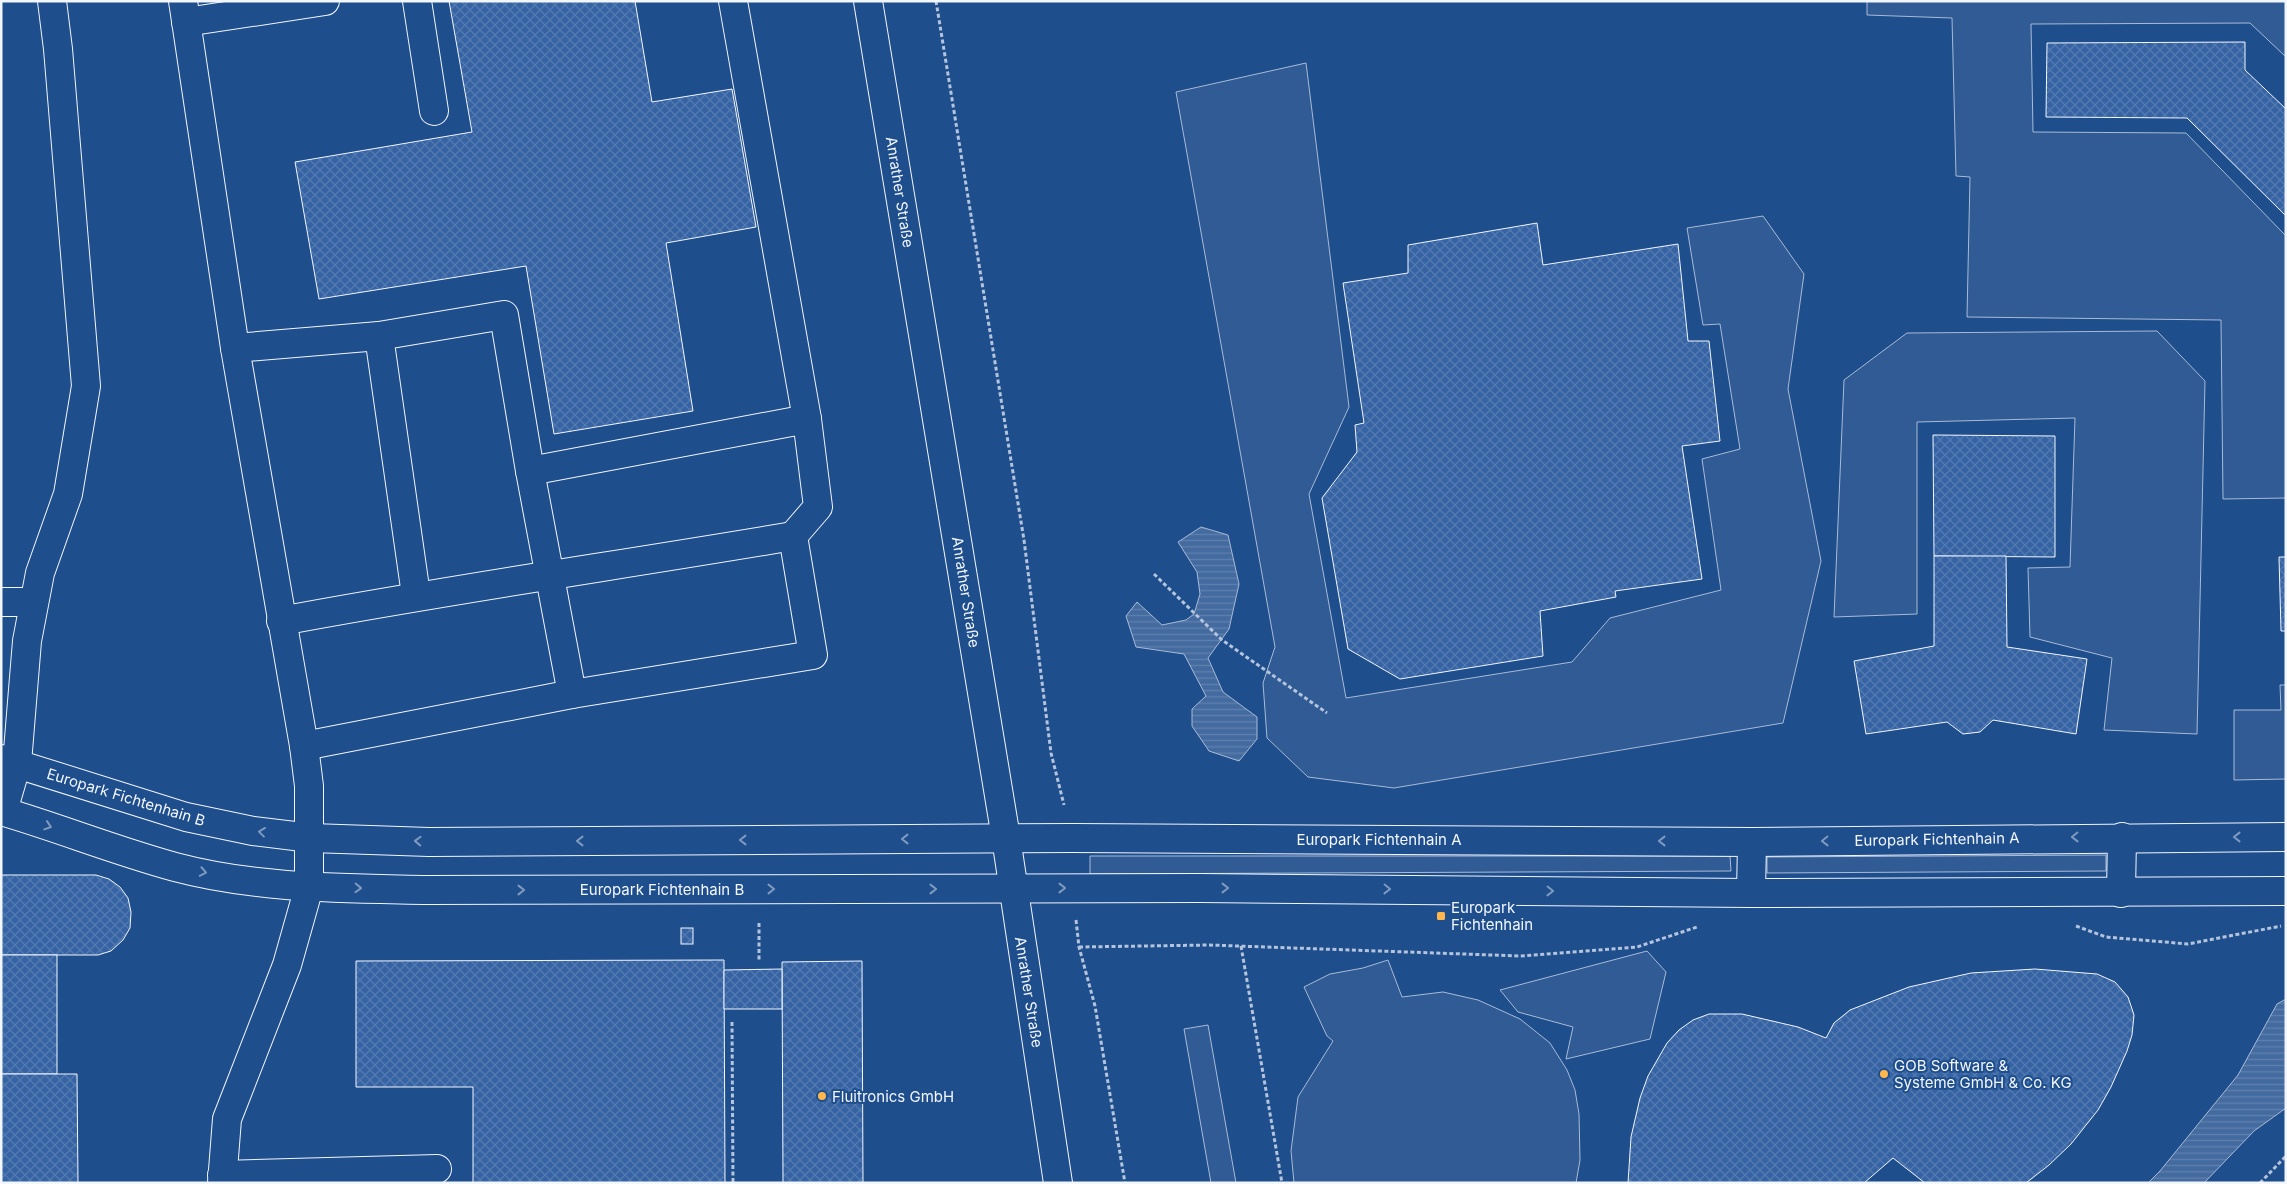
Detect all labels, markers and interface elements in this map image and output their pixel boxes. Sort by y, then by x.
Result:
street label: Anrather Straße [882,135,918,249]
street label: Anrather Straße [948,535,984,649]
street label: Europark Fichtenhain B [45,764,207,830]
one-way arrow [43,820,51,830]
one-way arrow [258,827,266,838]
street label: Europark Fichtenhain A [1854,828,2020,850]
street label: Europark Fichtenhain A [1296,830,1462,849]
one-way arrow [2070,832,2078,843]
one-way arrow [2233,832,2240,842]
one-way arrow [901,834,908,844]
one-way arrow [738,835,746,845]
one-way arrow [413,836,421,847]
one-way arrow [576,836,584,846]
one-way arrow [1658,836,1666,846]
one-way arrow [1820,836,1828,846]
one-way arrow [199,867,208,877]
street label: Europark Fichtenhain B [580,880,744,899]
one-way arrow [354,883,362,894]
one-way arrow [1059,883,1067,894]
one-way arrow [1222,883,1229,893]
one-way arrow [767,884,775,894]
one-way arrow [930,884,937,894]
one-way arrow [1384,884,1392,895]
one-way arrow [517,885,525,895]
one-way arrow [1546,886,1554,896]
place label: Europark Fichtenhain [1451,898,1533,934]
marker: Europark Fichtenhain [1435,910,1447,922]
street label: Anrather Straße [1011,935,1047,1049]
place label: GOB Software & Systeme GmbH & Co. KG [1894,1056,2072,1092]
marker: GOB Software & Systeme GmbH & Co. KG [1878,1068,1890,1080]
place label: Fluitronics GmbH [832,1087,954,1106]
marker: Fluitronics GmbH [816,1090,828,1102]

